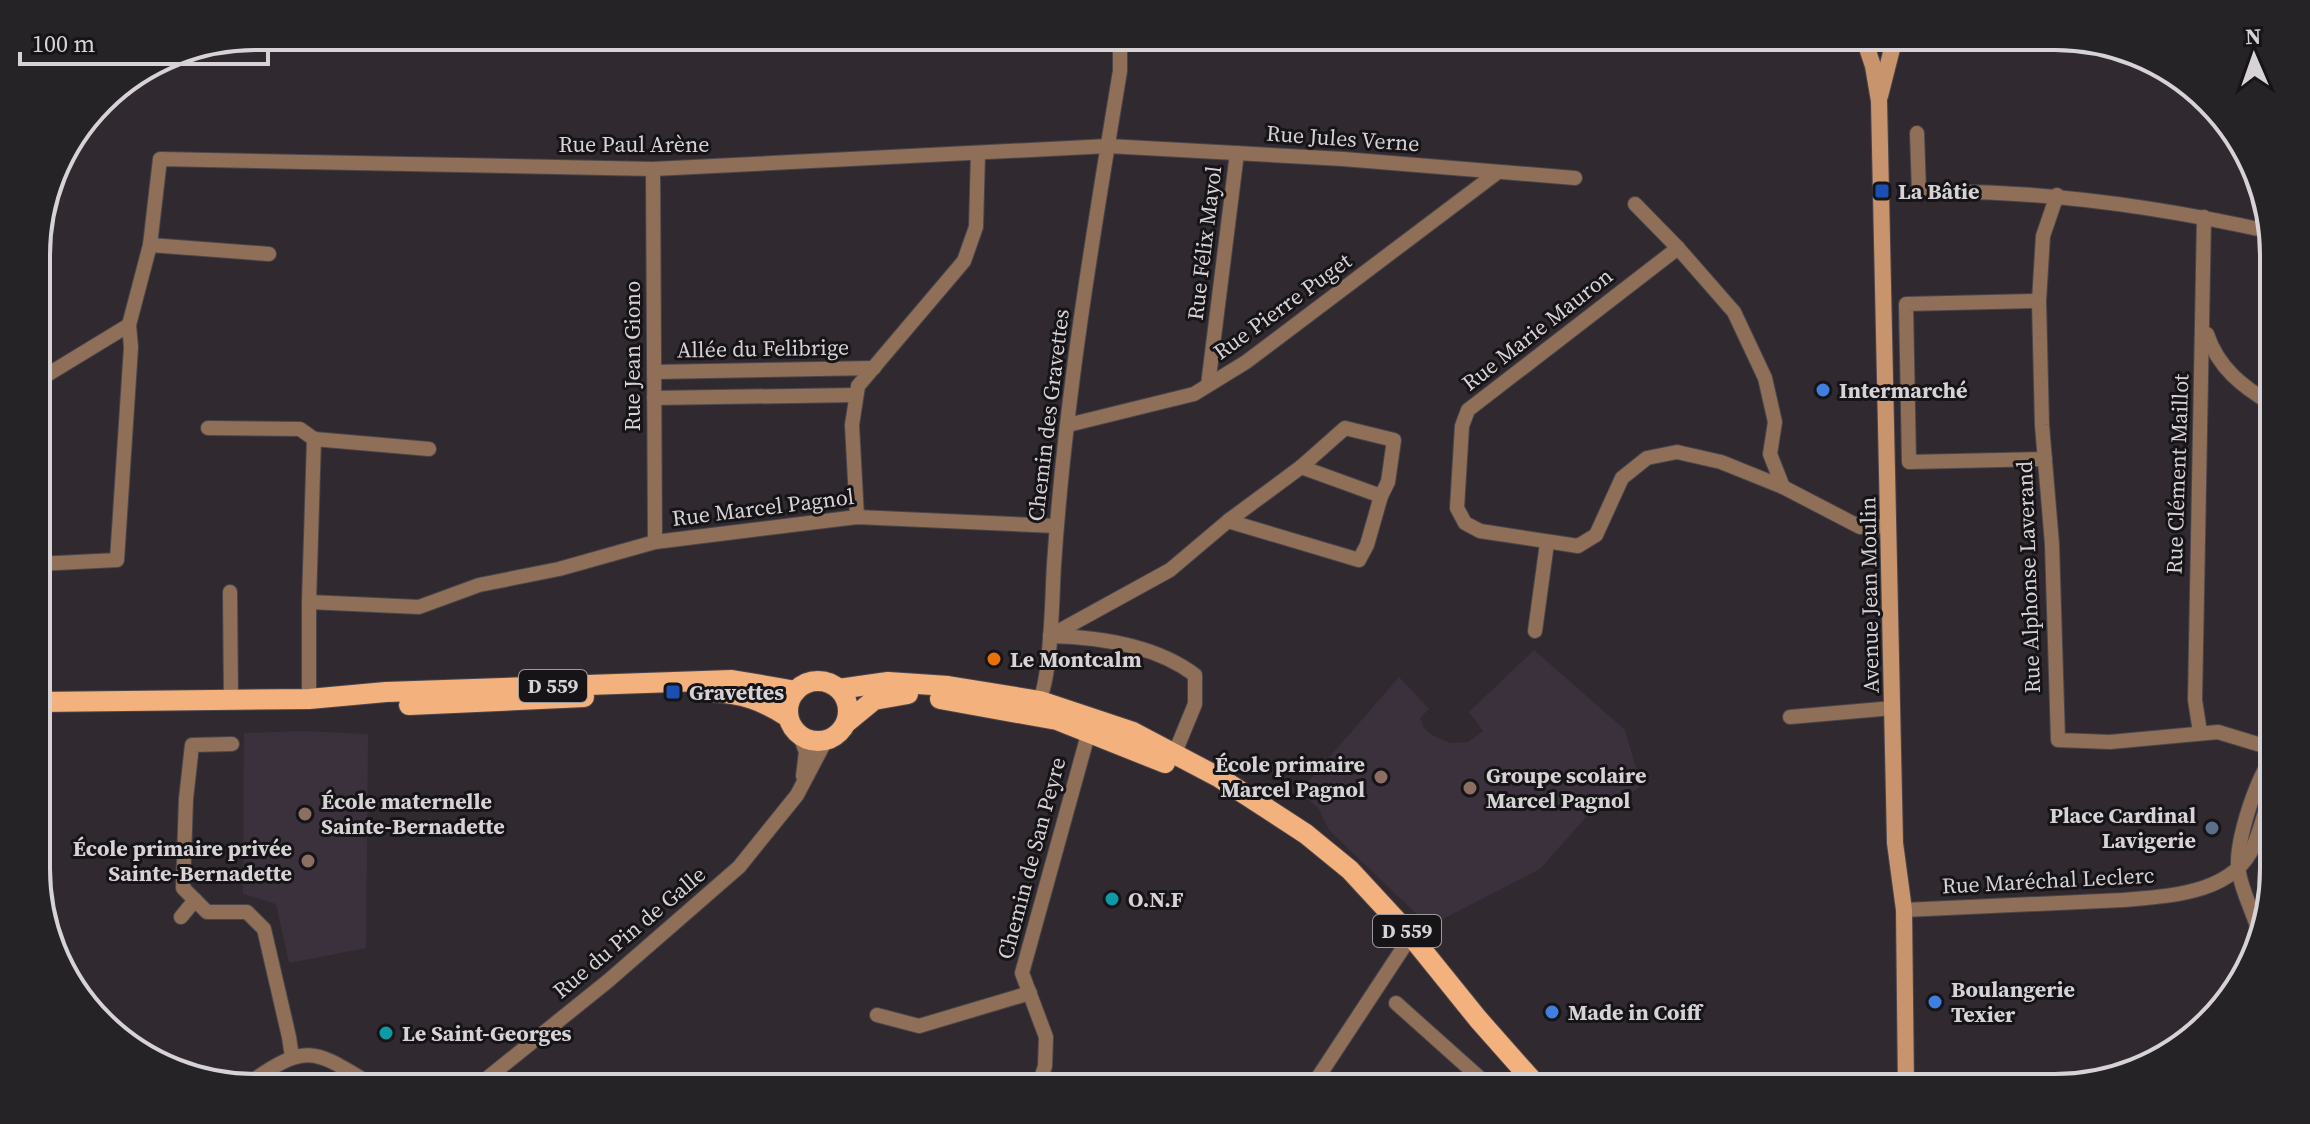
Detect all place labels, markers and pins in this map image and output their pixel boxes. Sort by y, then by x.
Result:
place label: La Bâtie [1898,176,1979,206]
marker: La Bâtie [1873,182,1891,200]
place label: Intermarché [1839,375,1968,405]
marker: Intermarché [1814,381,1832,399]
place label: Le Montcalm [1010,644,1142,674]
marker: Le Montcalm [985,650,1003,668]
place label: Gravettes [689,677,784,707]
marker: Gravettes [664,683,682,701]
place label: École primaire Marcel Pagnol [1215,749,1365,804]
place label: Groupe scolaire Marcel Pagnol [1486,760,1646,815]
marker: École primaire Marcel Pagnol [1372,768,1390,786]
marker: Groupe scolaire Marcel Pagnol [1461,779,1479,797]
place label: École maternelle Sainte-Bernadette [321,786,505,841]
place label: Place Cardinal Lavigerie [2050,800,2196,855]
marker: École maternelle Sainte-Bernadette [296,805,314,823]
marker: Place Cardinal Lavigerie [2203,819,2221,837]
place label: École primaire privée Sainte-Bernadette [73,833,292,888]
marker: École primaire privée Sainte-Bernadette [299,852,317,870]
place label: O.N.F [1128,884,1184,914]
marker: O.N.F [1103,890,1121,908]
place label: Boulangerie Texier [1951,974,2075,1029]
marker: Boulangerie Texier [1926,993,1944,1011]
place label: Made in Coiff [1568,997,1704,1027]
marker: Made in Coiff [1543,1003,1561,1021]
place label: Le Saint-Georges [402,1018,572,1048]
marker: Le Saint-Georges [377,1024,395,1042]

